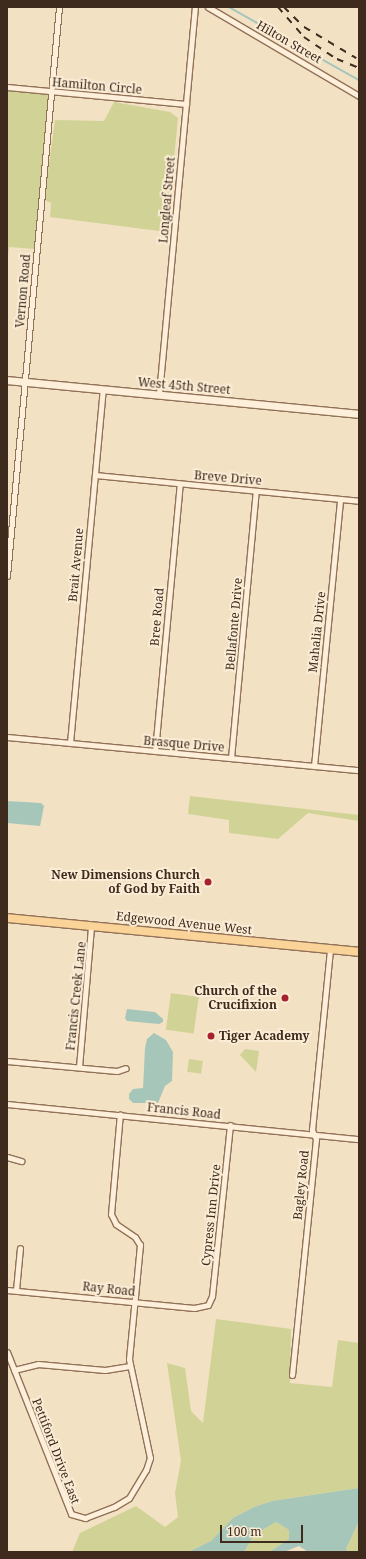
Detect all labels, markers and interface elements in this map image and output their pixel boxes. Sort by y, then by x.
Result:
street label: Hilton Street [254,18,324,66]
street label: Hamilton Circle [52,75,142,97]
street label: Longleaf Street [156,156,178,244]
street label: Vernon Road [13,254,33,328]
street label: West 45th Street [137,375,231,397]
street label: Breve Drive [194,468,262,488]
street label: Brait Avenue [66,527,86,603]
street label: Bellafonte Drive [223,577,245,671]
street label: Bree Road [147,587,167,647]
street label: Mahalia Drive [306,591,328,673]
street label: Brasque Drive [143,733,225,755]
place label: New Dimensions Church of God by Faith [51,868,200,896]
marker: New Dimensions Church of God by Faith [203,877,213,887]
street label: Edgewood Avenue West [115,909,253,937]
street label: Francis Creek Lane [63,941,89,1051]
place label: Church of the Crucifixion [194,984,277,1012]
marker: Church of the Crucifixion [280,993,290,1003]
place label: Tiger Academy [219,1029,310,1043]
marker: Tiger Academy [206,1031,216,1041]
street label: Francis Road [146,1100,222,1122]
street label: Bagley Road [290,1149,312,1221]
street label: Cypress Inn Drive [199,1163,223,1267]
street label: Ray Road [82,1279,136,1299]
street label: Pettiford Drive East [29,1396,83,1506]
scale bar [222,1517,305,1543]
text: 100 m [227,1523,262,1540]

